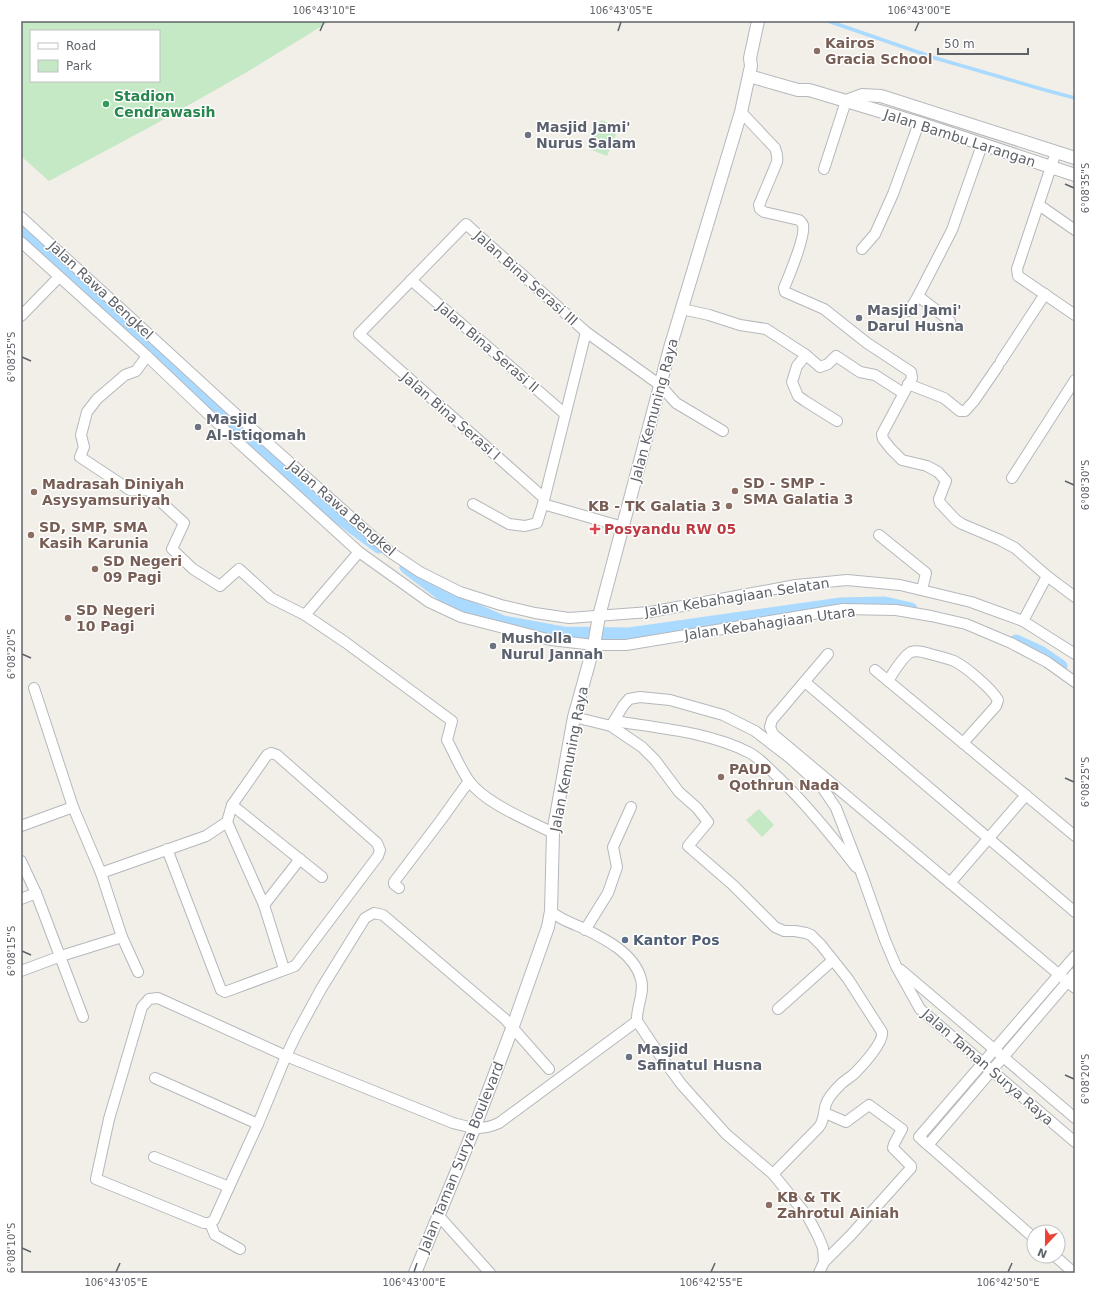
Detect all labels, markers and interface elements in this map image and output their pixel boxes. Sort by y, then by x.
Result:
text: 106°43'10"E [292,5,356,16]
text: 106°43'05"E [589,5,653,16]
text: 106°43'00"E [887,5,951,16]
legend [30,30,160,82]
scale bar [938,30,1028,56]
place label: Kairos Gracia School [825,35,933,67]
text: 50 m [944,37,975,51]
text: Road [66,39,96,53]
marker: Kairos Gracia School [812,46,822,56]
text: Park [66,59,92,73]
place label: Stadion Cendrawasih [114,88,216,120]
marker: Stadion Cendrawasih [101,99,111,109]
street label: Jalan Bambu Larangan [881,106,1038,170]
place label: Masjid Jami' Nurus Salam [536,119,636,151]
marker: Masjid Jami' Nurus Salam [523,130,533,140]
text: 6°08'35"S [1080,163,1091,213]
street label: Jalan Bina Serasi III [470,227,581,329]
street label: Jalan Rawa Bengkel [45,237,157,343]
street label: Jalan Bina Serasi II [433,298,542,396]
place label: Masjid Jami' Darul Husna [867,302,964,334]
marker: Masjid Jami' Darul Husna [854,313,864,323]
text: 6°08'25"S [6,332,17,382]
street label: Jalan Kemuning Raya [627,336,681,484]
street label: Jalan Bina Serasi I [398,368,504,463]
place label: Masjid Al-Istiqomah [206,411,306,443]
marker: Masjid Al-Istiqomah [193,422,203,432]
street label: Jalan Rawa Bengkel [284,456,399,559]
text: 6°08'30"S [1080,460,1091,510]
place label: SD - SMP - SMA Galatia 3 [743,475,853,507]
place label: Madrasah Diniyah Asysyamsuriyah [42,476,184,508]
marker: SD - SMP - SMA Galatia 3 [730,486,740,496]
marker: Madrasah Diniyah Asysyamsuriyah [29,487,39,497]
place label: KB - TK Galatia 3 [588,498,721,514]
marker: KB - TK Galatia 3 [724,501,734,511]
place label: SD, SMP, SMA Kasih Karunia [39,519,149,551]
place label: Posyandu RW 05 [604,521,736,537]
marker: Posyandu RW 05 [589,523,601,535]
marker: SD, SMP, SMA Kasih Karunia [26,530,36,540]
place label: SD Negeri 09 Pagi [103,553,182,585]
marker: SD Negeri 09 Pagi [90,564,100,574]
street label: Jalan Kebahagiaan Selatan [643,574,830,620]
place label: SD Negeri 10 Pagi [76,602,155,634]
street label: Jalan Kebahagiaan Utara [683,603,856,643]
marker: SD Negeri 10 Pagi [63,613,73,623]
text: 6°08'20"S [6,629,17,679]
place label: Musholla Nurul Jannah [501,630,603,662]
marker: Musholla Nurul Jannah [488,641,498,651]
street label: Jalan Kemuning Raya [547,685,591,834]
text: 6°08'25"S [1080,757,1091,807]
place label: PAUD Qothrun Nada [729,761,840,793]
marker: PAUD Qothrun Nada [716,772,726,782]
text: 6°08'15"S [6,926,17,976]
place label: Kantor Pos [633,932,720,948]
marker: Kantor Pos [620,935,630,945]
street label: Jalan Taman Surya Raya [918,1005,1057,1128]
place label: Masjid Safinatul Husna [637,1041,762,1073]
marker: Masjid Safinatul Husna [624,1052,634,1062]
text: 6°08'20"S [1080,1054,1091,1104]
street label: Jalan Taman Surya Boulevard [415,1059,507,1256]
place label: KB & TK Zahrotul Ainiah [777,1189,899,1221]
marker: KB & TK Zahrotul Ainiah [764,1200,774,1210]
text: 6°08'10"S [6,1223,17,1273]
north arrow [1026,1224,1066,1264]
text: N [1036,1245,1049,1261]
text: 106°43'05"E [84,1277,148,1288]
text: 106°43'00"E [382,1277,446,1288]
text: 106°42'55"E [679,1277,743,1288]
text: 106°42'50"E [976,1277,1040,1288]

